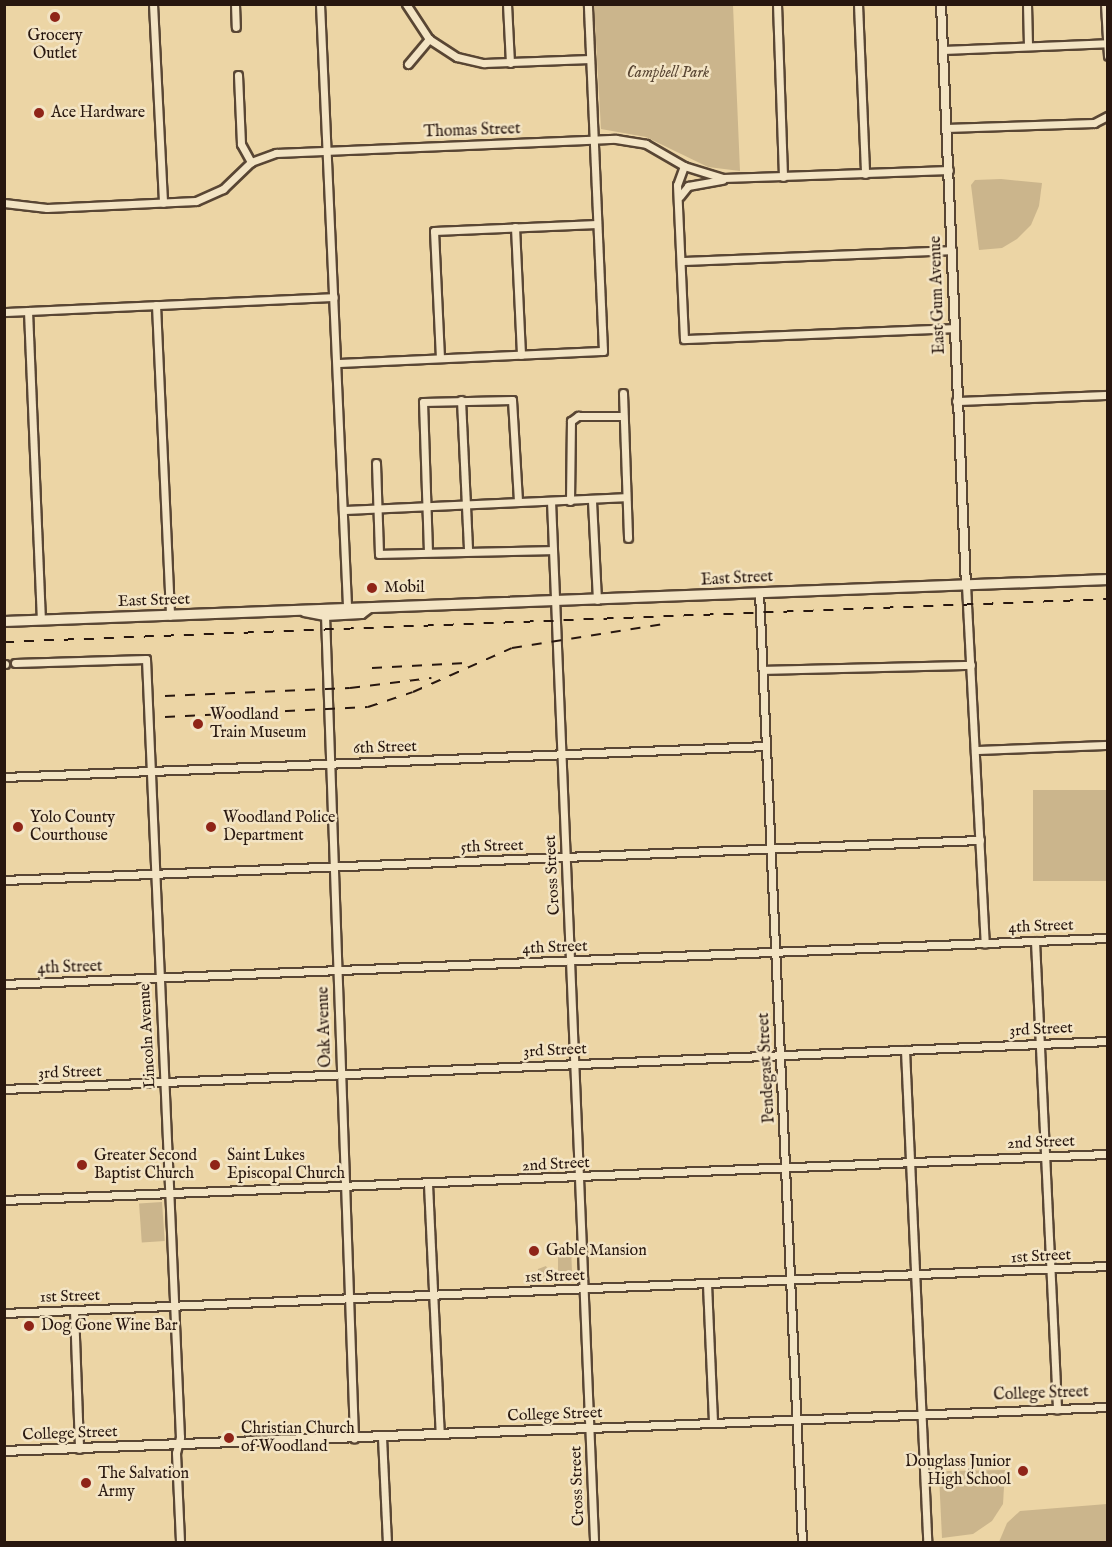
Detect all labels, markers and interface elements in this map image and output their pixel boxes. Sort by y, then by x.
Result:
marker: Grocery Outlet [48,10,62,24]
place label: Grocery Outlet [27,26,83,64]
park label: Campbell Park [627,63,709,83]
place label: Ace Hardware [51,103,145,123]
marker: Ace Hardware [32,106,46,120]
street label: Thomas Street [423,120,521,142]
street label: East Gum Avenue [926,236,950,354]
street label: East Street [700,568,774,590]
place label: Mobil [384,578,425,598]
marker: Mobil [365,581,379,595]
street label: East Street [118,590,190,612]
place label: Woodland Train Museum [210,705,306,743]
marker: Woodland Train Museum [191,717,205,731]
street label: 6th Street [353,737,417,759]
place label: Yolo County Courthouse [30,808,115,846]
place label: Woodland Police Department [223,808,335,846]
marker: Yolo County Courthouse [11,820,25,834]
marker: Woodland Police Department [204,820,218,834]
street label: Cross Street [541,834,565,916]
street label: 5th Street [460,836,524,858]
street label: 4th Street [1008,916,1074,938]
street label: 4th Street [522,937,588,959]
street label: 4th Street [37,957,103,979]
street label: Lincoln Avenue [136,983,160,1089]
street label: Oak Avenue [314,986,336,1068]
street label: Pendegast Street [755,1012,779,1124]
street label: 3rd Street [1009,1019,1073,1041]
street label: 3rd Street [523,1040,587,1062]
street label: 3rd Street [38,1062,102,1084]
street label: 2nd Street [1007,1132,1075,1154]
place label: Greater Second Baptist Church [94,1146,197,1184]
place label: Saint Lukes Episcopal Church [227,1146,345,1184]
street label: 2nd Street [522,1154,590,1176]
marker: Greater Second Baptist Church [75,1158,89,1172]
marker: Saint Lukes Episcopal Church [208,1158,222,1172]
place label: Gable Mansion [546,1241,647,1261]
marker: Gable Mansion [527,1244,541,1258]
street label: 1st Street [1010,1246,1072,1268]
street label: 1st Street [525,1266,585,1288]
street label: 1st Street [40,1286,100,1308]
place label: Dog Gone Wine Bar [41,1316,178,1336]
marker: Dog Gone Wine Bar [22,1319,36,1333]
street label: College Street [993,1383,1089,1405]
street label: College Street [507,1404,603,1426]
place label: Christian Church of Woodland [241,1419,355,1457]
street label: College Street [22,1423,118,1445]
marker: Christian Church of Woodland [222,1431,236,1445]
street label: Cross Street [567,1446,589,1526]
place label: Douglass Junior High School [905,1452,1011,1490]
place label: The Salvation Army [98,1464,189,1502]
marker: Douglass Junior High School [1016,1464,1030,1478]
marker: The Salvation Army [79,1476,93,1490]

